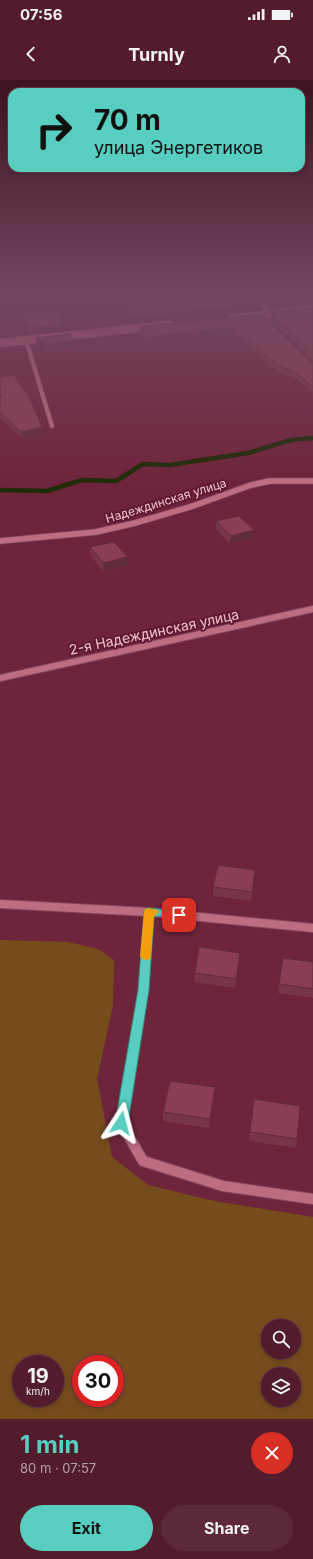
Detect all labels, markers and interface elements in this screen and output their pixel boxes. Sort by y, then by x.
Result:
text: 07:56 [20,5,62,24]
icon: back [20,43,42,65]
icon: person [271,43,293,65]
text: Turnly [128,44,185,65]
text: 70 m [94,103,161,137]
icon: right [28,104,80,156]
text: улица Энергетиков [94,137,263,158]
street label: Надеждинская улица [104,475,228,526]
street label: 2-я Надеждинская улица [67,605,240,658]
pin [162,898,196,932]
icon: arrive [168,904,190,926]
position arrow [100,1102,142,1144]
map controls [261,1319,301,1407]
button: search [261,1319,301,1359]
speed limit sign: 30 [72,1355,124,1407]
text: 19 [27,1364,49,1388]
button: layers [261,1367,301,1407]
text: km/h [26,1385,50,1397]
text: 1 min [20,1430,79,1459]
button: close [251,1432,293,1474]
text: 80 m · 07:57 [20,1460,96,1476]
button: Exit [20,1505,153,1551]
button: Share [161,1505,293,1551]

